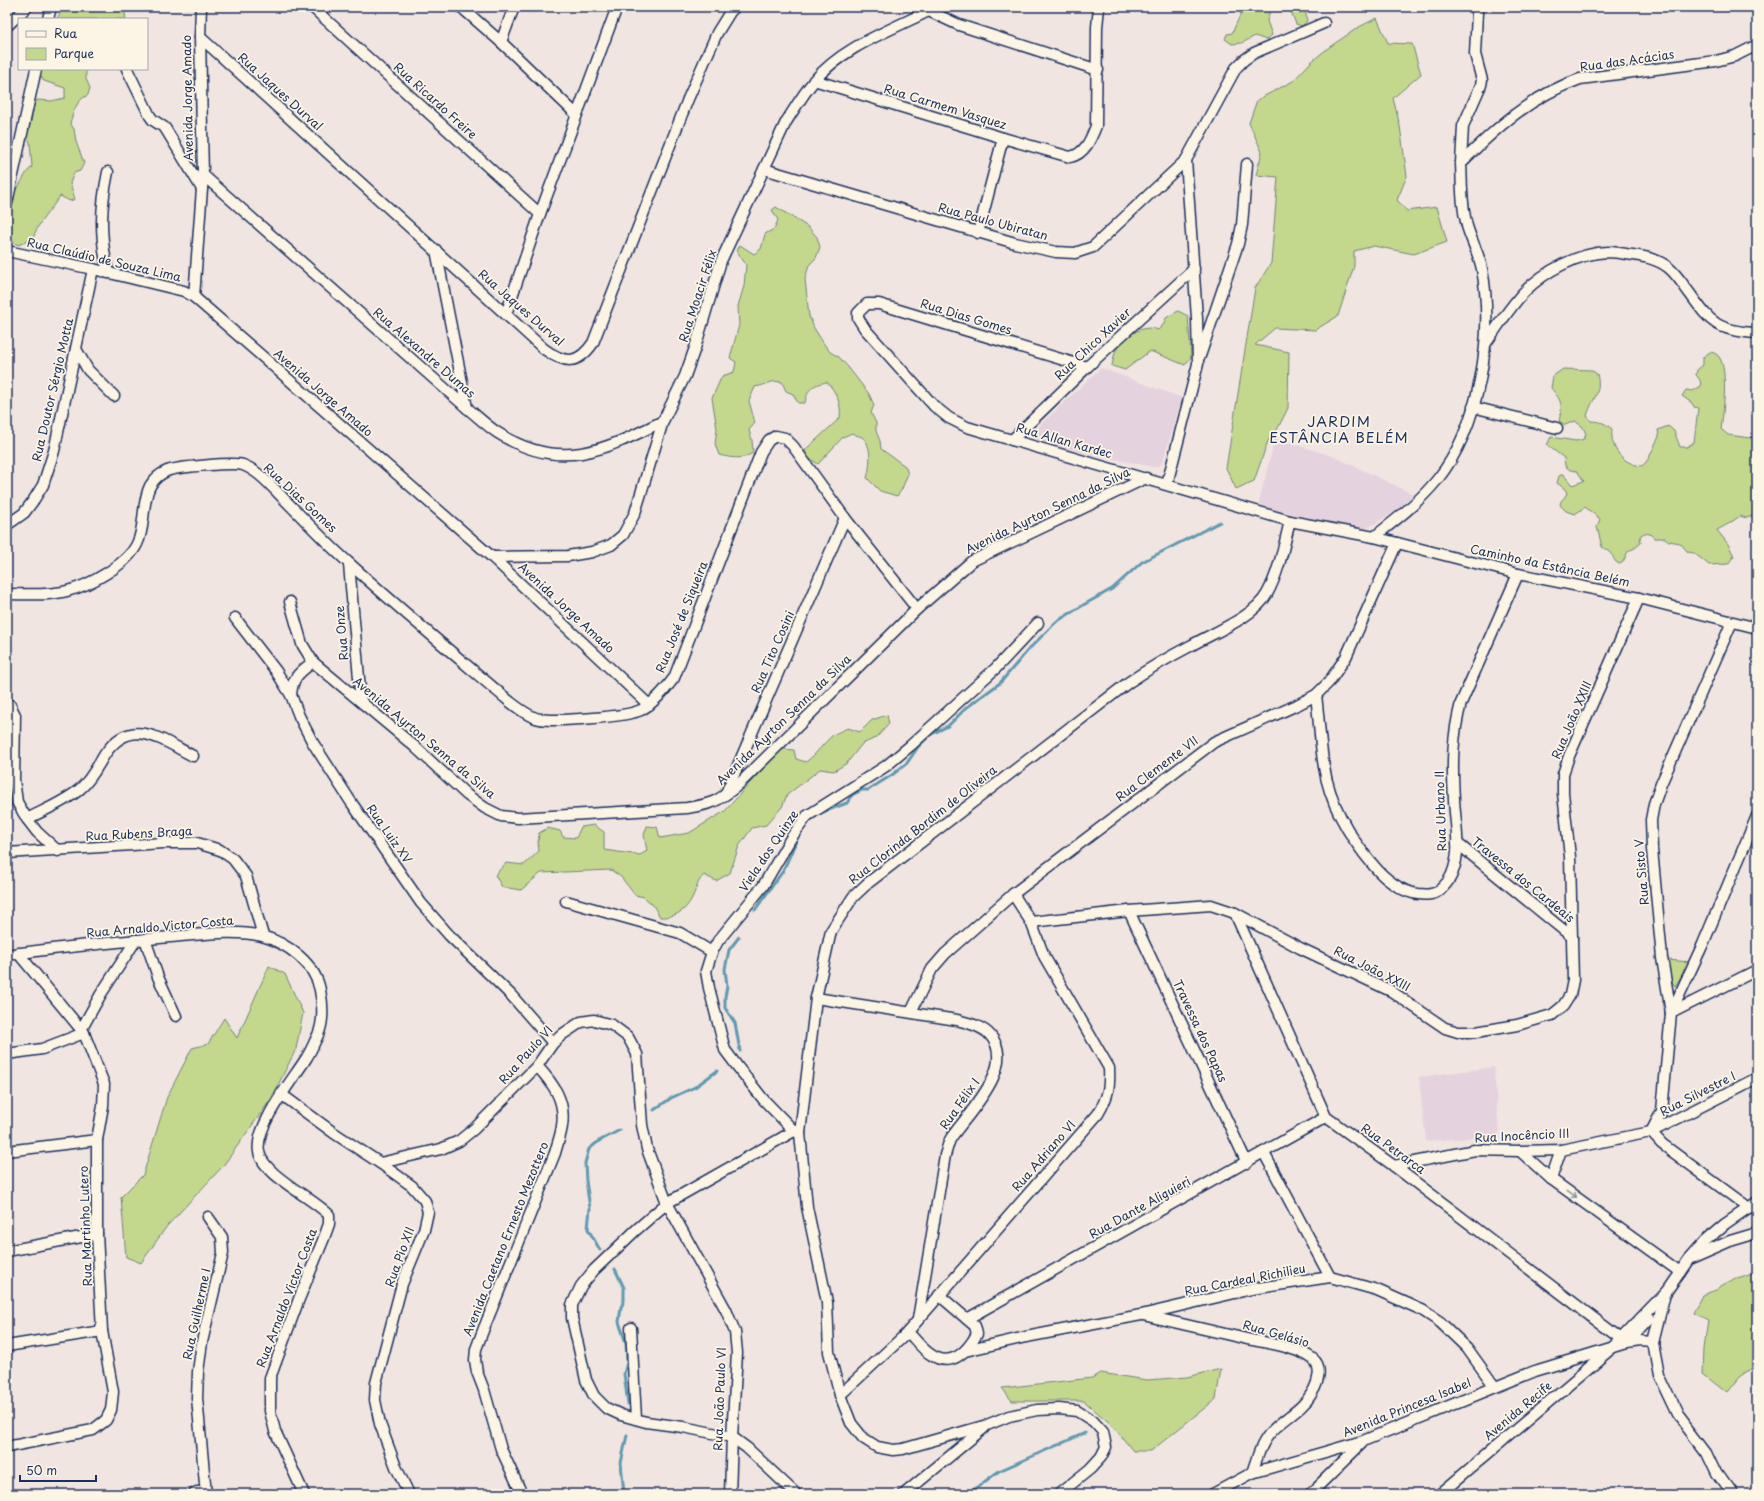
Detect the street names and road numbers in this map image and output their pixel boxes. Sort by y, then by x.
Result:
street label: Avenida Jorge Amado [177,35,197,161]
street label: Rua das Acácias [1579,44,1676,76]
street label: Rua Jaques Durval [234,48,327,134]
street label: Rua Ricardo Freire [390,58,481,143]
street label: Rua Carmem Vasquez [882,79,1009,133]
street label: Rua Paulo Ubiratan [937,198,1050,244]
street label: Rua Claúdio de Souza Lima [25,233,184,286]
street label: Rua Moacir Félix [674,247,721,344]
street label: Rua Jaques Durval [475,265,569,350]
street label: Rua Dias Gomes [918,294,1015,339]
street label: Rua Alexandre Dumas [370,303,480,402]
street label: Rua Chico Xavier [1050,303,1135,384]
street label: Rua Doutor Sérgio Motta [27,316,77,463]
street label: Avenida Jorge Amado [270,344,377,441]
street label: Rua Allan Kardec [1014,418,1114,462]
street label: Rua Dias Gomes [260,458,342,536]
street label: Avenida Ayrton Senna da Silva [962,462,1134,558]
street label: Caminho da Estância Belém [1469,539,1632,591]
street label: Rua José de Siqueira [650,557,712,675]
street label: Avenida Jorge Amado [514,558,619,657]
street label: Rua Onze [330,605,352,661]
street label: Rua Tito Cosini [746,608,798,696]
street label: Avenida Ayrton Senna da Silva [712,649,855,789]
street label: Avenida Ayrton Senna da Silva [349,672,500,803]
street label: Rua João XXIII [1546,678,1596,762]
street label: Rua Clemente VII [1111,731,1201,805]
street label: Rua Clorinda Bordim de Oliveira [844,760,1001,888]
street label: Rua Urbano II [1430,770,1450,852]
street label: Rua Luiz XV [363,800,417,867]
street label: Viela dos Quinze [734,806,802,895]
street label: Rua Rubens Braga [85,821,193,845]
street label: Travessa dos Cardeais [1468,832,1579,927]
street label: Rua Sisto V [1629,838,1653,906]
street label: Rua Arnaldo Victor Costa [86,911,235,941]
street label: Rua João XXIII [1331,941,1414,995]
street label: Travessa dos Papas [1169,976,1233,1085]
street label: Rua Paulo VI [494,1021,556,1088]
street label: Rua Silvestre I [1656,1066,1739,1120]
street label: Rua Félix I [935,1074,984,1133]
street label: Rua Adriano VI [1007,1116,1079,1195]
street label: Rua Petrarca [1358,1119,1430,1178]
street label: Rua Inocêncio III [1474,1124,1570,1146]
street label: Avenida Caetano Ernesto Mezottero [458,1138,553,1338]
street label: Rua Martinho Lutero [74,1165,96,1287]
street label: Rua Dante Aliguieri [1085,1172,1194,1243]
street label: Rua Pio XII [380,1224,418,1289]
street label: Rua Arnaldo Victor Costa [251,1225,321,1370]
street label: Rua Cardeal Richilieu [1183,1258,1307,1300]
street label: Rua Guilherme I [177,1266,215,1361]
street label: Rua Gelásio [1241,1315,1312,1351]
street label: Rua João Paulo VI [708,1347,730,1451]
street label: Avenida Princesa Isabel [1340,1373,1473,1441]
street label: Avenida Recife [1480,1376,1555,1444]

